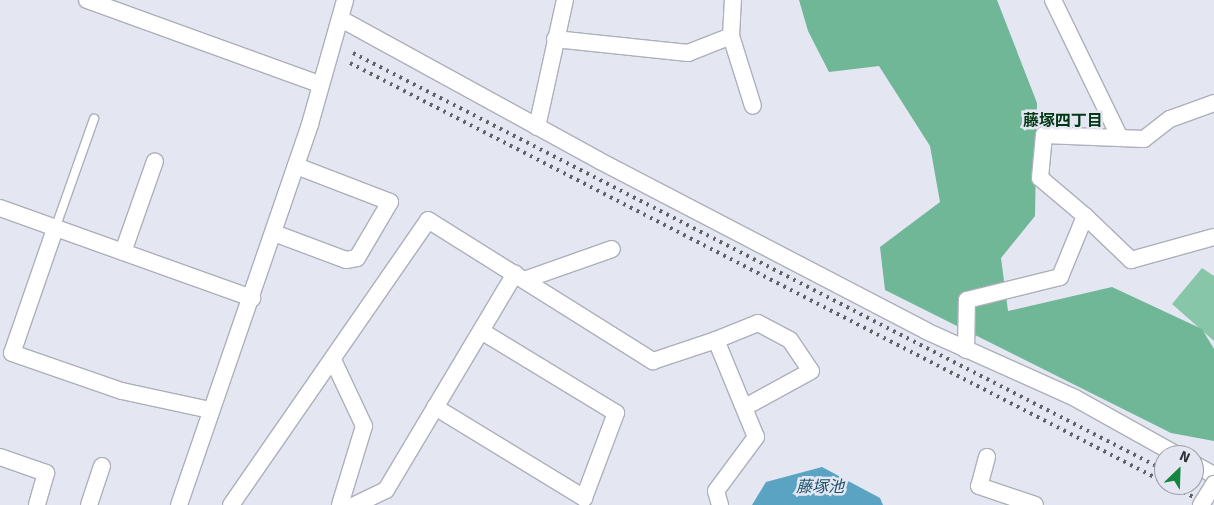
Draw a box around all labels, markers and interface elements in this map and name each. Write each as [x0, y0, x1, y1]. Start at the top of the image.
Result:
district label: 藤塚四丁目 [1023, 111, 1103, 131]
north arrow [1154, 445, 1204, 495]
text: N [1177, 447, 1193, 467]
water label: 藤塚池 [796, 477, 844, 497]

